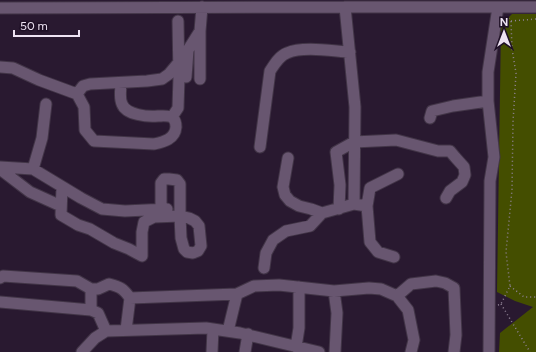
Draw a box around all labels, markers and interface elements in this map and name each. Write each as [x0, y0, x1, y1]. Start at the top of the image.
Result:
scale bar [14, 12, 79, 38]
north arrow [484, 12, 524, 52]
text: N [500, 16, 508, 29]
text: 50 m [20, 19, 48, 33]

